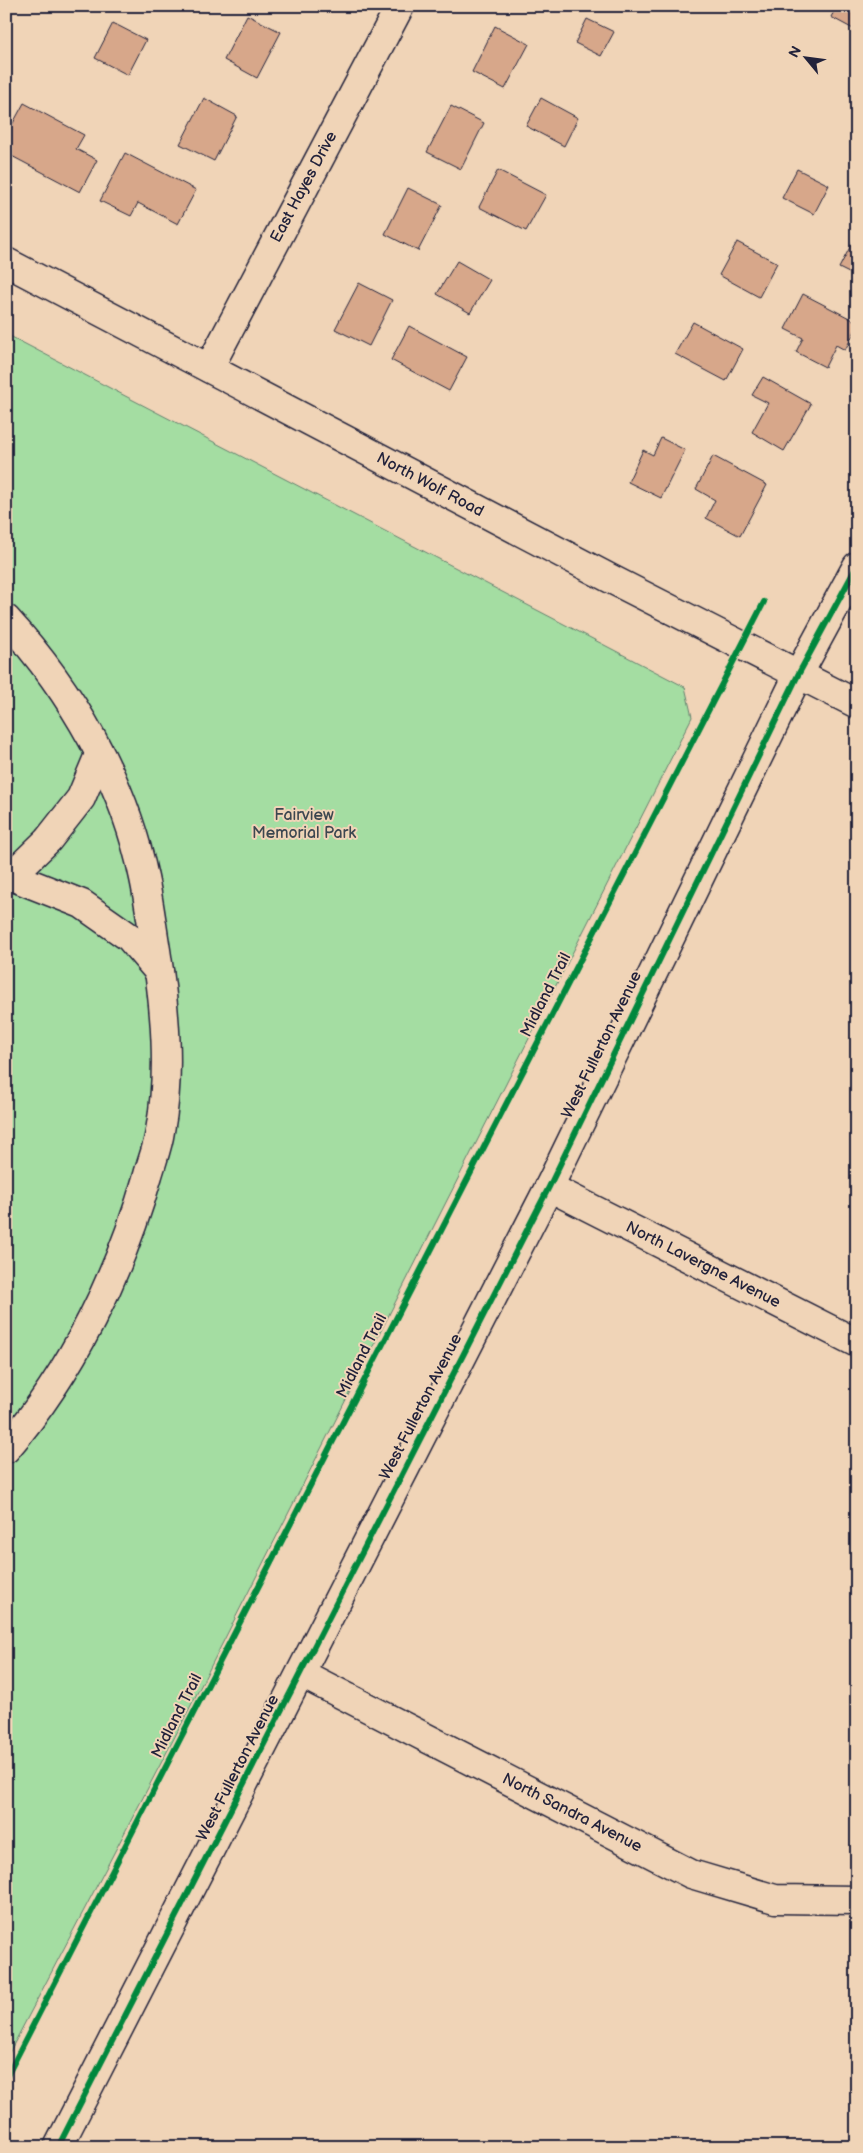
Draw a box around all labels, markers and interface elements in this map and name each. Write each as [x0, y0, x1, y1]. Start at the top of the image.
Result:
north arrow [780, 32, 830, 82]
text: N [785, 43, 805, 61]
street label: East Hayes Drive [267, 128, 342, 246]
street label: North Wolf Road [373, 449, 487, 521]
park label: Fairview Memorial Park [252, 806, 356, 843]
street label: Midland Trail [517, 950, 575, 1040]
street label: West Fullerton Avenue [558, 968, 646, 1122]
street label: North Lavergne Avenue [622, 1218, 784, 1313]
street label: Midland Trail [333, 1311, 391, 1401]
street label: West Fullerton Avenue [376, 1330, 466, 1483]
street label: Midland Trail [148, 1671, 206, 1761]
street label: West Fullerton Avenue [193, 1691, 283, 1844]
street label: North Sandra Avenue [499, 1770, 646, 1857]

